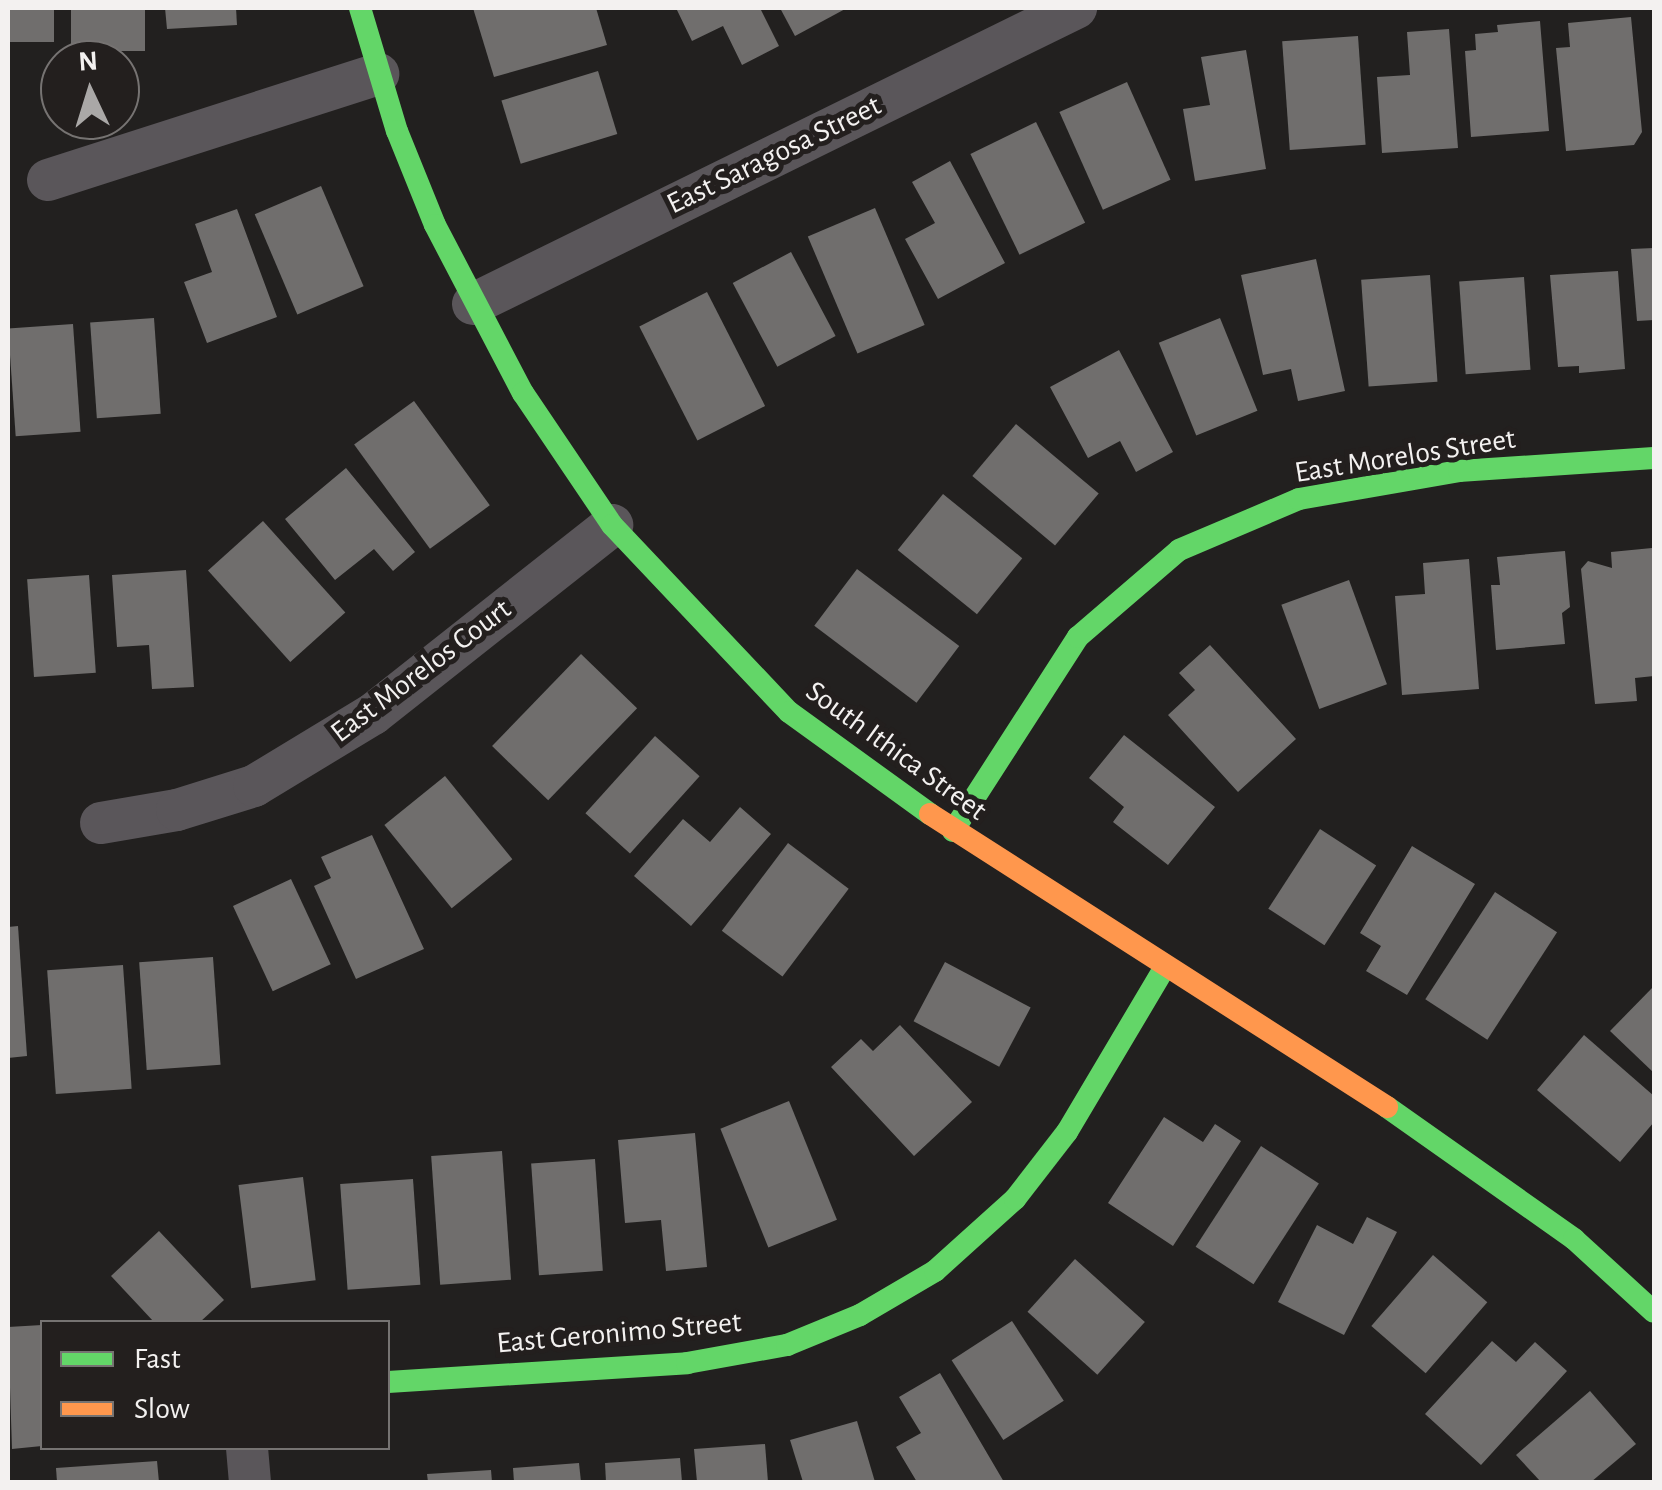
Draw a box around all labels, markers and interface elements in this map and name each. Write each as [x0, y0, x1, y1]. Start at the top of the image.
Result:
north arrow [40, 40, 140, 140]
text: N [77, 47, 99, 77]
street label: East Saragosa Street [661, 88, 887, 222]
street label: East Morelos Street [1292, 421, 1518, 491]
street label: East Morelos Court [324, 591, 518, 751]
street label: South Ithica Street [799, 673, 993, 829]
street label: East Geronimo Street [495, 1304, 743, 1362]
legend [40, 1320, 390, 1450]
text: Fast [134, 1344, 181, 1374]
text: Slow [134, 1394, 190, 1424]

